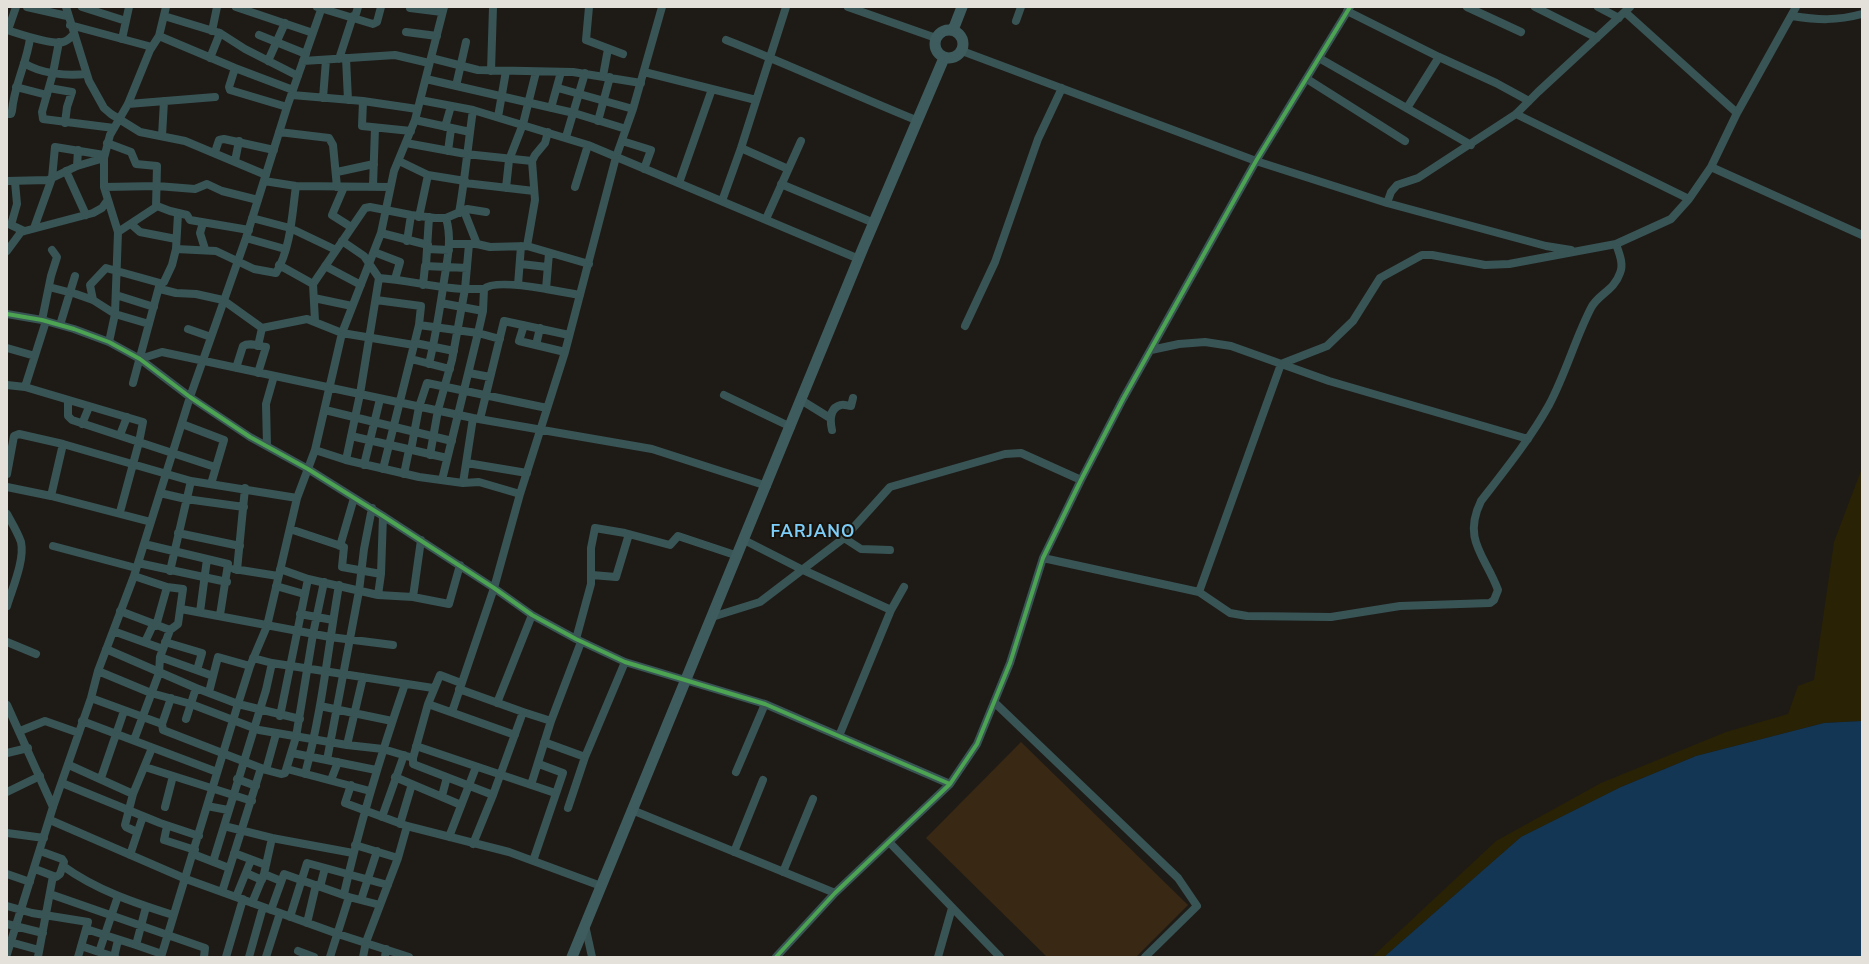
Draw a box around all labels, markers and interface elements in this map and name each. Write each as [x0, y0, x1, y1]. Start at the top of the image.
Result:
district label: FARJANO [771, 523, 855, 543]

